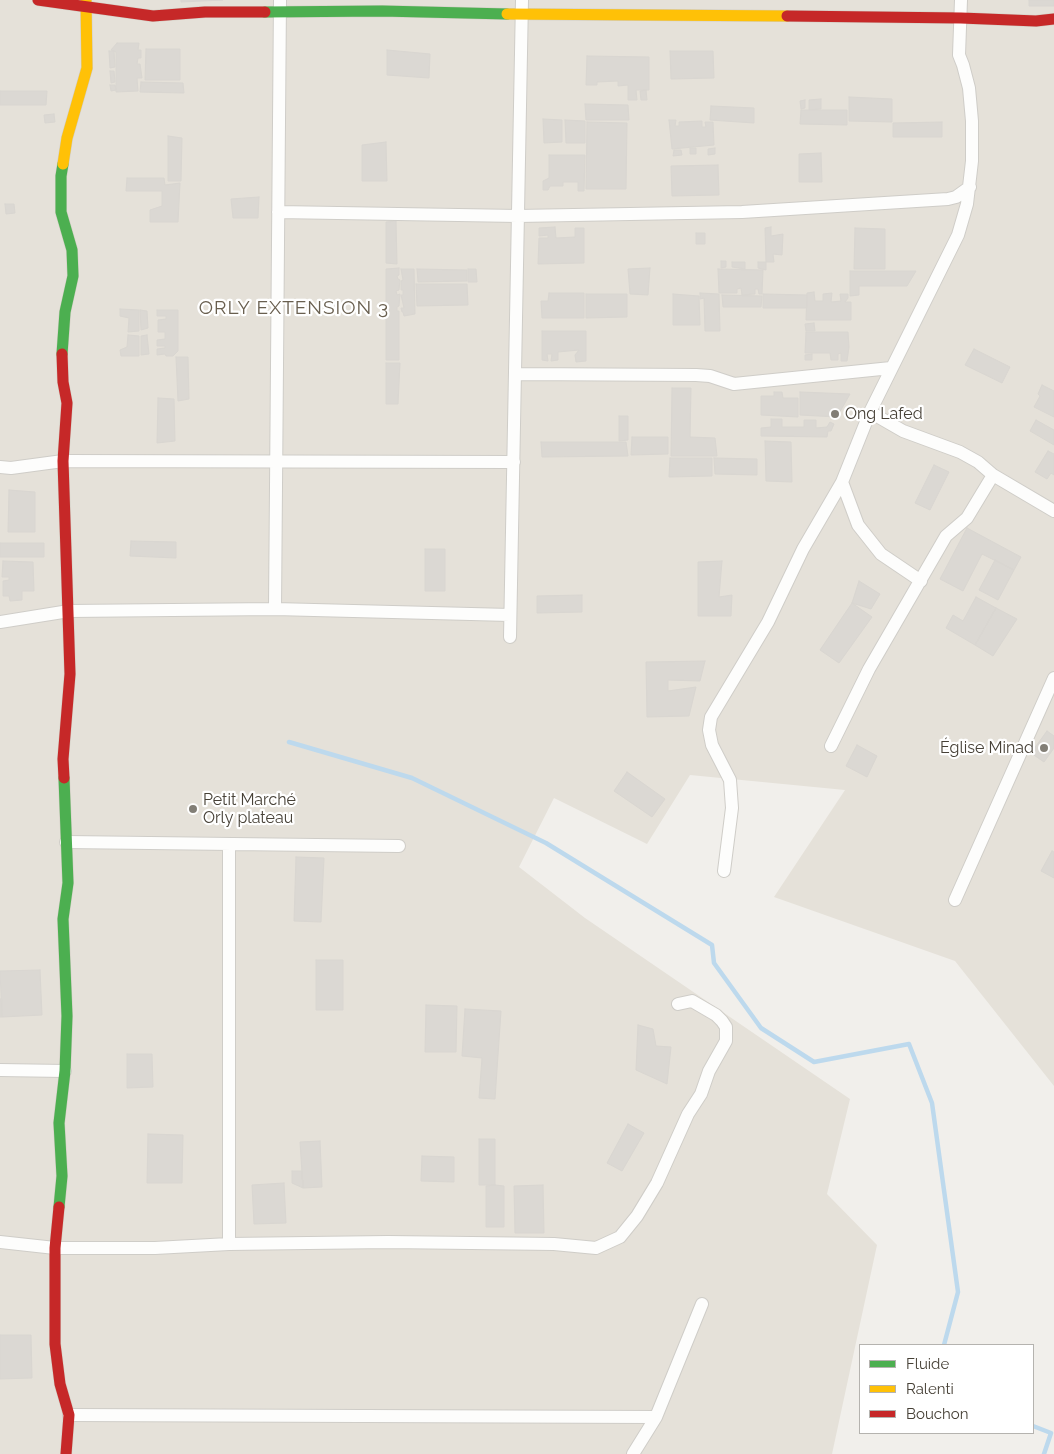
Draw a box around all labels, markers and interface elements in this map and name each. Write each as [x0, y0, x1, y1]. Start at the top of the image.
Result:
district label: ORLY EXTENSION 3 [197, 297, 391, 319]
place label: Ong Lafed [845, 404, 923, 424]
marker: Ong Lafed [829, 408, 841, 420]
place label: Église Minad [940, 738, 1034, 758]
marker: Église Minad [1038, 742, 1050, 754]
place label: Petit Marché Orly plateau [203, 790, 296, 828]
marker: Petit Marché Orly plateau [187, 803, 199, 815]
legend [859, 1344, 1034, 1434]
text: Fluide [906, 1355, 949, 1373]
text: Ralenti [906, 1380, 954, 1398]
text: Bouchon [906, 1405, 968, 1423]

